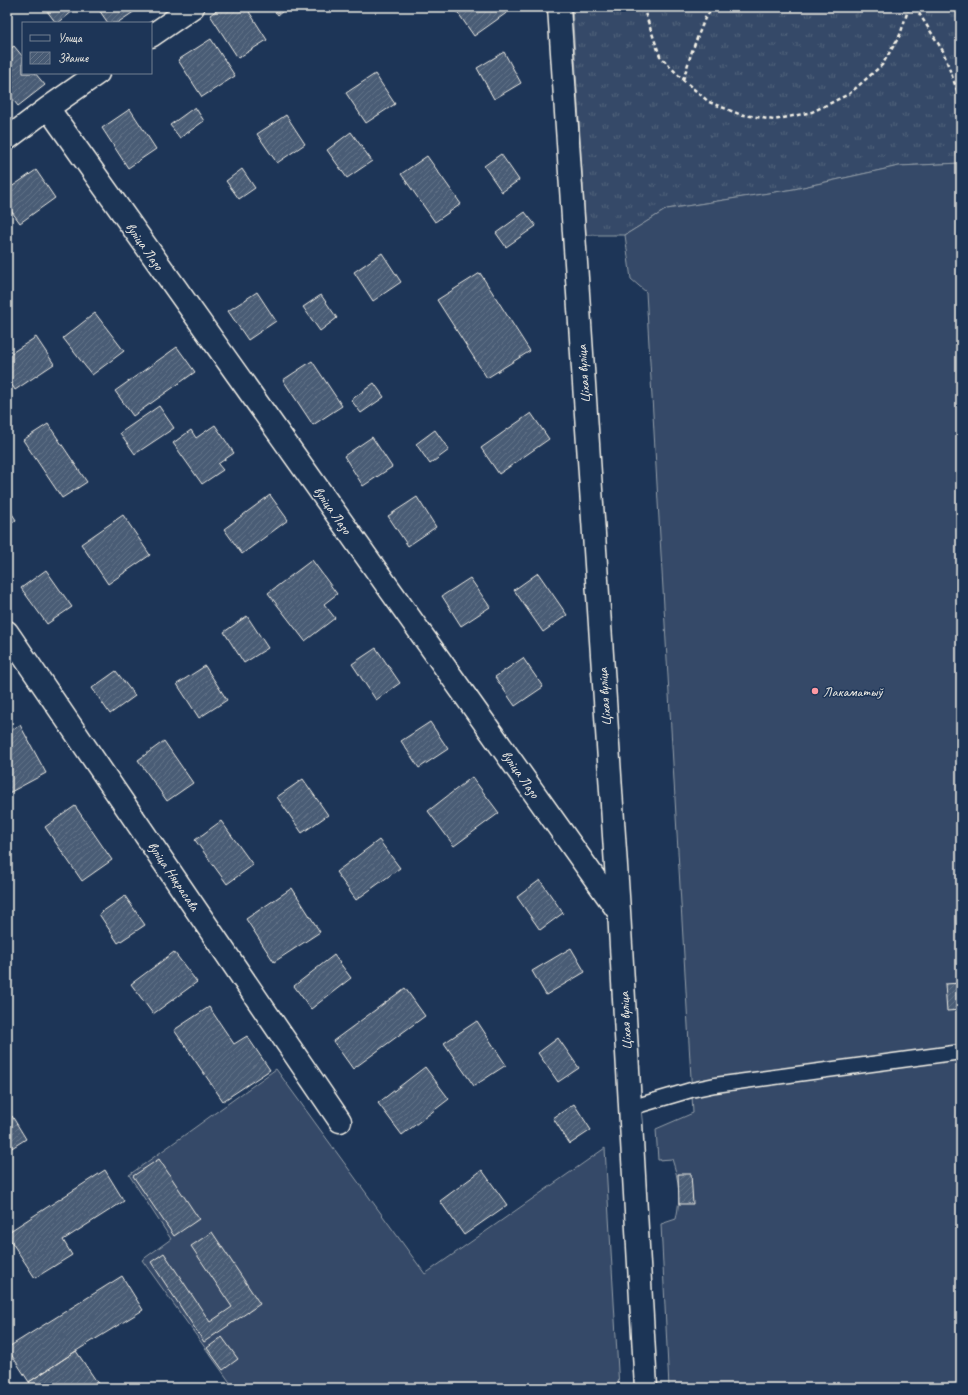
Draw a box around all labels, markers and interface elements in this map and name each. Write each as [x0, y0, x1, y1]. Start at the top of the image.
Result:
legend [22, 22, 152, 74]
text: Улица [58, 30, 83, 46]
text: Здание [58, 50, 89, 66]
street label: вуліца Лазо [122, 219, 168, 274]
street label: Ціхая вуліца [573, 343, 594, 404]
street label: вуліца Лазо [310, 483, 356, 538]
street label: Ціхая вуліца [594, 666, 615, 727]
place label: Лакаматыў [823, 683, 883, 700]
marker: Лакаматыў [810, 686, 820, 696]
street label: вуліца Лазо [498, 747, 544, 802]
street label: вуліца Някрасава [144, 838, 204, 915]
street label: Ціхая вуліца [615, 991, 636, 1051]

